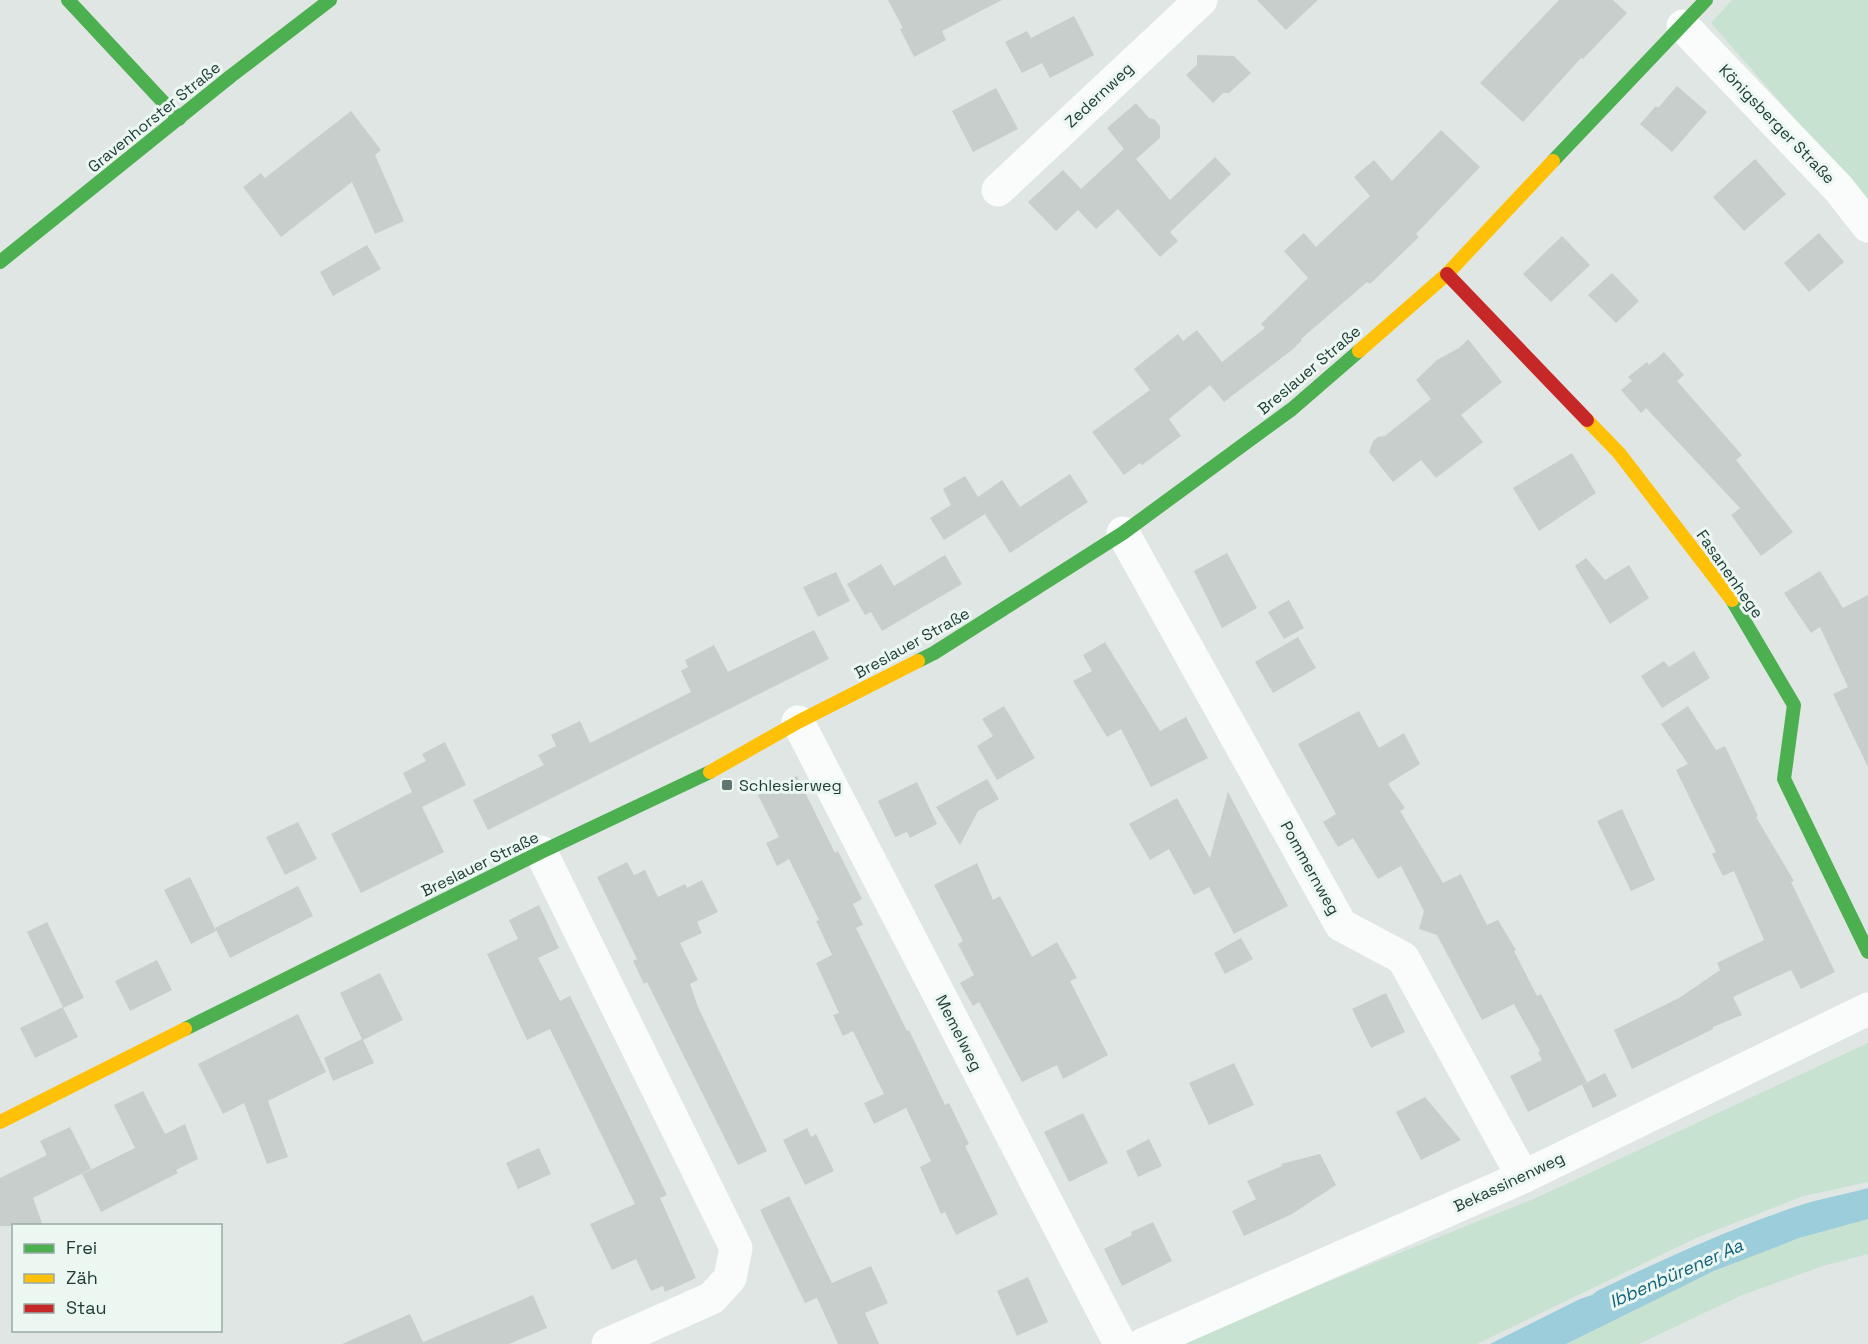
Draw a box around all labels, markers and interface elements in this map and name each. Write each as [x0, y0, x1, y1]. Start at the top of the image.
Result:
street label: Gravenhorster Straße [83, 57, 225, 177]
street label: Zedernweg [1060, 58, 1138, 132]
street label: Königsberger Straße [1714, 60, 1840, 188]
street label: Breslauer Straße [1253, 321, 1365, 419]
street label: Fasanenhege [1692, 526, 1768, 622]
street label: Breslauer Straße [851, 603, 973, 683]
place label: Schlesierweg [739, 775, 842, 796]
marker: Schlesierweg [720, 778, 734, 792]
street label: Pommernweg [1276, 817, 1344, 919]
street label: Breslauer Straße [418, 826, 542, 902]
street label: Memelweg [931, 991, 987, 1075]
street label: Bekassinenweg [1450, 1147, 1568, 1217]
legend [12, 1224, 222, 1332]
water label: Ibbenbürener Aa [1606, 1233, 1747, 1313]
text: Frei [66, 1236, 97, 1259]
text: Zäh [66, 1266, 98, 1289]
text: Stau [66, 1296, 106, 1319]

